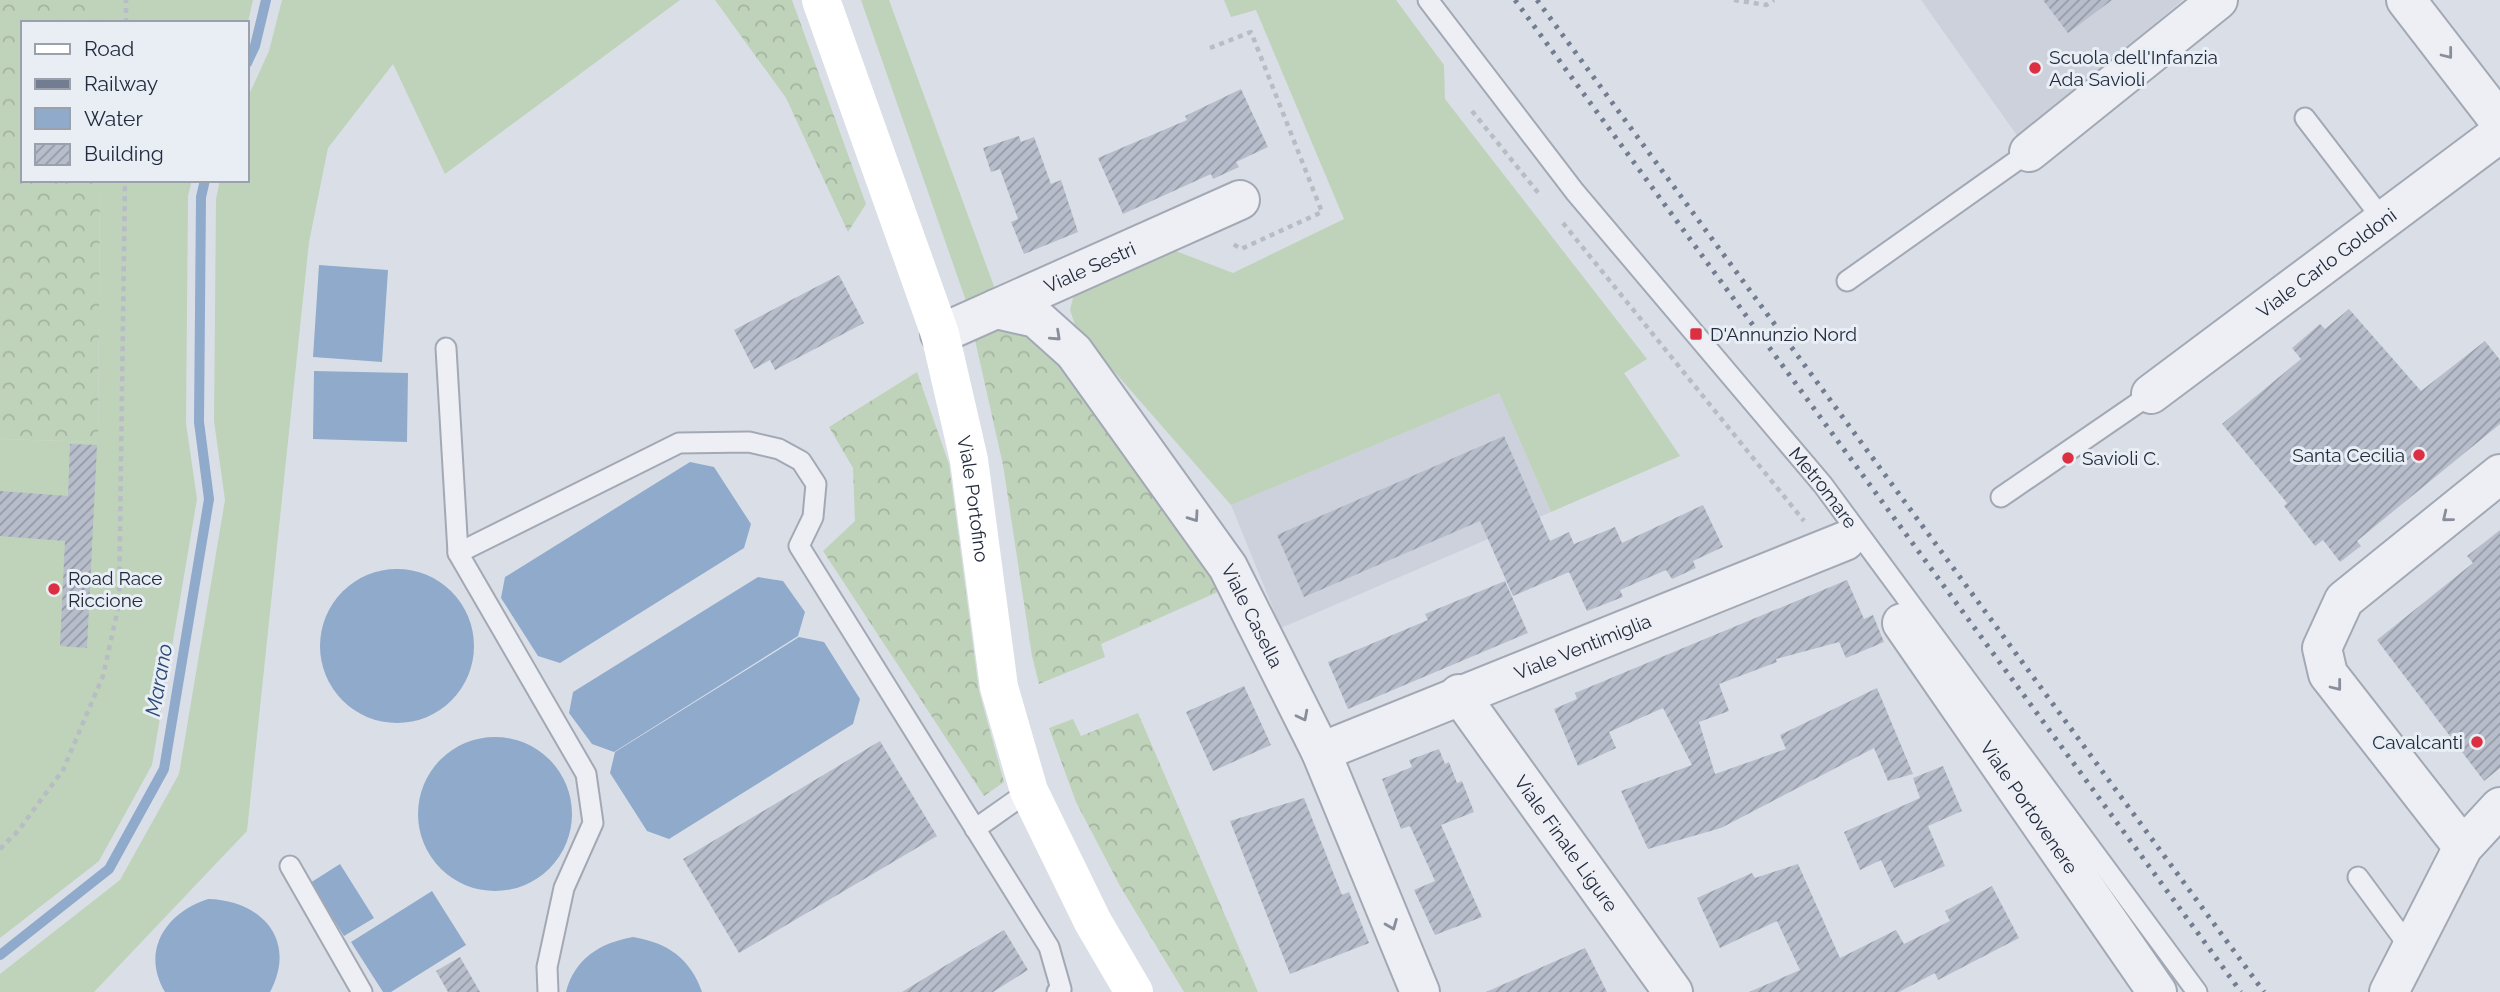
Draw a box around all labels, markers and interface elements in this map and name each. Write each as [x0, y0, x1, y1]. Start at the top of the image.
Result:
legend [21, 21, 248, 182]
text: Road [84, 36, 134, 61]
place label: Scuola dell'Infanzia Ada Savioli [2049, 46, 2218, 90]
one-way arrow [2439, 46, 2452, 59]
marker: Scuola dell'Infanzia Ada Savioli [2027, 60, 2043, 76]
text: Railway [84, 71, 158, 96]
text: Water [84, 106, 143, 131]
text: Building [84, 141, 164, 166]
street label: Viale Carlo Goldoni [2252, 204, 2400, 322]
street label: Viale Sestri [1041, 237, 1139, 297]
place label: D'Annunzio Nord [1710, 323, 1857, 345]
marker: D'Annunzio Nord [1688, 326, 1704, 342]
one-way arrow [1048, 328, 1061, 340]
street label: Viale Portofino [953, 434, 993, 563]
street label: Metromare [1785, 443, 1862, 532]
place label: Santa Cecilia [2292, 444, 2405, 466]
place label: Savioli C. [2082, 447, 2160, 469]
marker: Santa Cecilia [2411, 447, 2427, 463]
marker: Savioli C. [2060, 450, 2076, 466]
one-way arrow [1186, 509, 1198, 522]
one-way arrow [2442, 509, 2455, 521]
street label: Viale Casella [1217, 560, 1288, 671]
place label: Road Race Riccione [68, 567, 163, 611]
marker: Road Race Riccione [46, 581, 62, 597]
street label: Viale Ventimiglia [1511, 609, 1654, 684]
water label: Marano [140, 642, 177, 718]
one-way arrow [2329, 679, 2342, 691]
one-way arrow [1294, 709, 1308, 721]
place label: Cavalcanti [2372, 731, 2463, 753]
marker: Cavalcanti [2469, 734, 2485, 750]
street label: Viale Portovenere [1976, 737, 2083, 878]
street label: Viale Finale Ligure [1510, 771, 1623, 916]
one-way arrow [1384, 918, 1398, 931]

